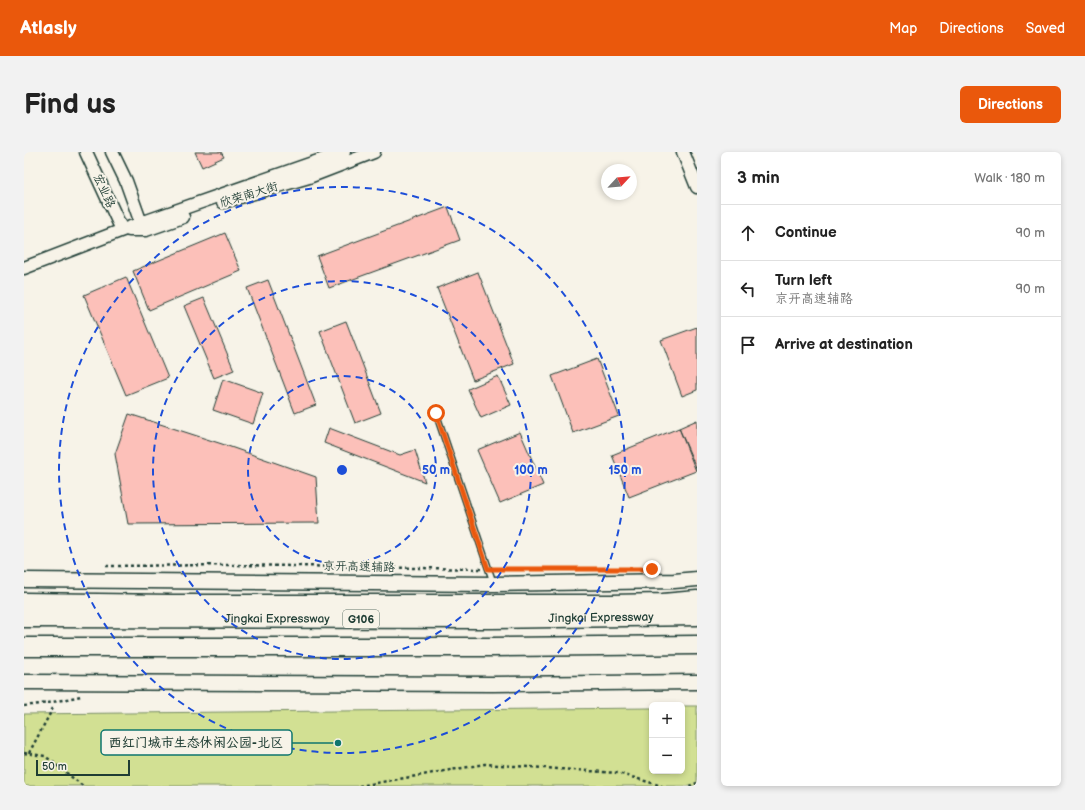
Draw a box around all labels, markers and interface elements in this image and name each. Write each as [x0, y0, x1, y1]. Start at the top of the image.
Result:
text: Atlasly [20, 17, 77, 40]
text: Map [889, 20, 917, 37]
text: Directions [939, 20, 1004, 37]
text: Saved [1026, 20, 1065, 37]
button: Directions [960, 86, 1061, 123]
text: Find us [24, 88, 116, 121]
north arrow [601, 164, 637, 200]
text: 3 min [737, 168, 780, 188]
text: Walk · 180 m [974, 170, 1045, 186]
street label: 宏业路 [90, 172, 118, 210]
street label: 欣荣南大街 [218, 179, 280, 211]
icon: ahead [737, 222, 759, 244]
text: Continue [775, 223, 837, 242]
text: 90 m [1016, 225, 1045, 241]
text: Turn left [775, 271, 832, 290]
icon: left [737, 278, 759, 300]
text: 90 m [1016, 281, 1045, 297]
text: 京开高速辅路 [775, 291, 853, 307]
icon: arrive [737, 334, 759, 356]
text: Arrive at destination [775, 335, 913, 354]
route start [427, 404, 445, 422]
centre of rings [335, 463, 349, 477]
text: 50 m [422, 463, 450, 478]
text: 100 m [514, 463, 548, 478]
text: 150 m [609, 463, 641, 478]
street label: 京开高速辅路 [323, 559, 395, 575]
route end [643, 560, 661, 578]
street label: Jingkai Expressway [548, 609, 654, 626]
road number: G106 [343, 610, 379, 628]
street label: Jingkai Expressway [224, 611, 330, 626]
map controls [649, 702, 685, 774]
button: + [649, 702, 685, 738]
callout: 西红门城市生态休闲公园-北区 [101, 730, 292, 755]
text: 西红门城市生态休闲公园-北区 [109, 735, 283, 751]
button: − [649, 738, 685, 774]
scale bar [36, 758, 130, 777]
text: 50 m [42, 760, 67, 773]

